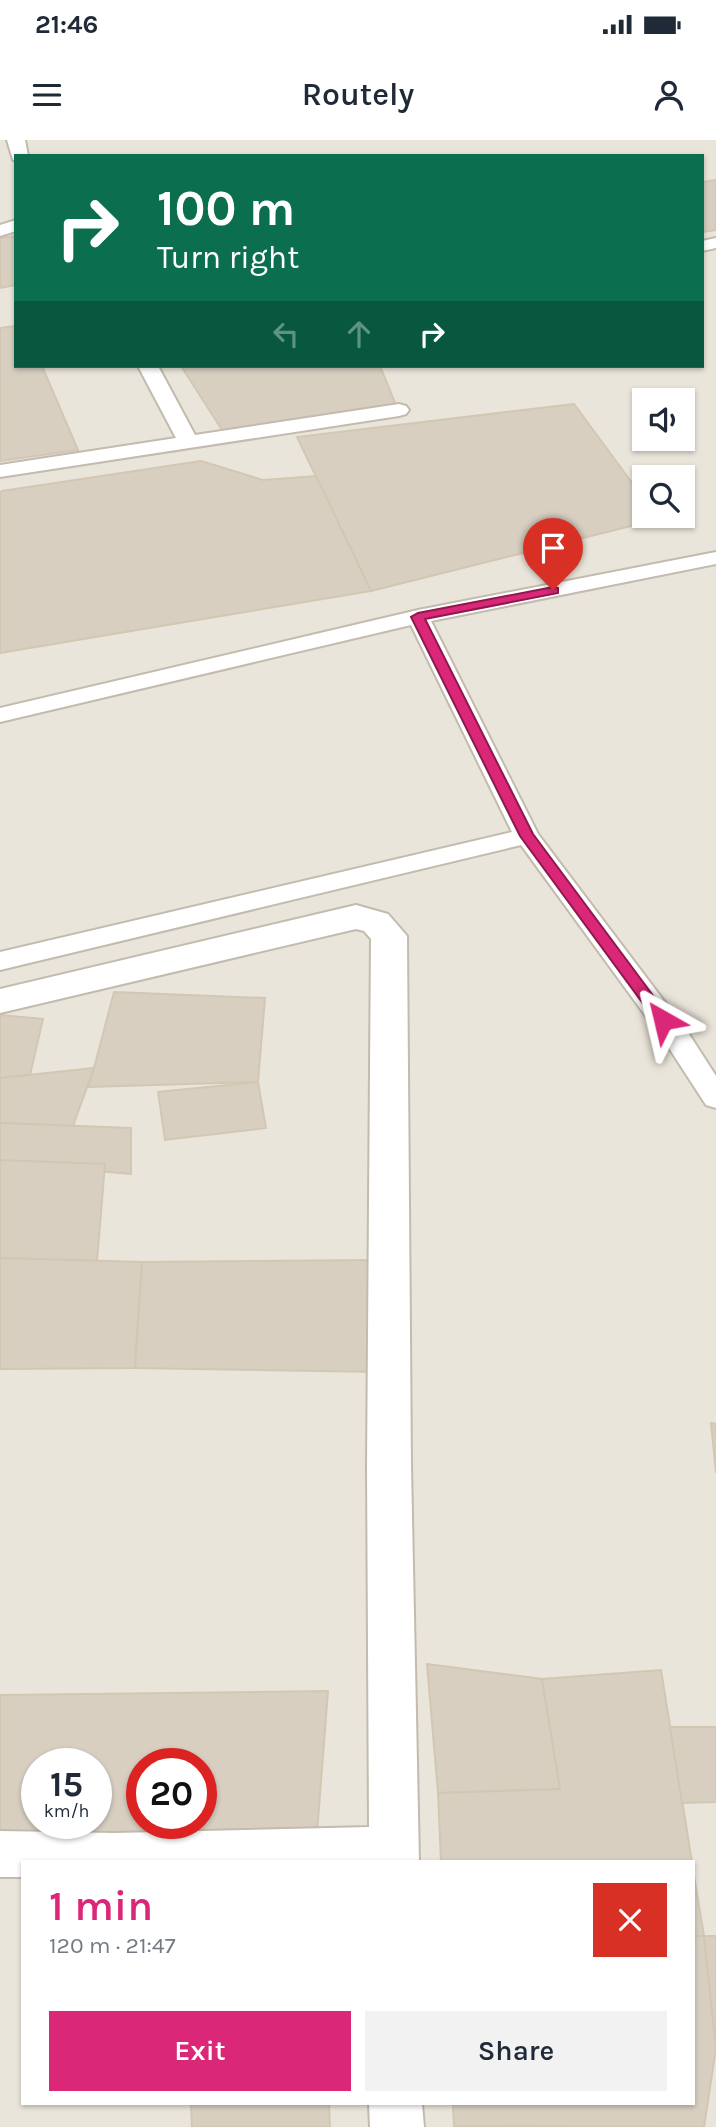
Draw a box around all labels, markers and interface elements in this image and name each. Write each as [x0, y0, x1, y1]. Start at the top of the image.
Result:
text: 21:46 [35, 9, 98, 40]
icon: menu [28, 76, 66, 114]
text: Routely [302, 76, 414, 113]
icon: person [650, 76, 688, 114]
text: 100 m [157, 180, 295, 237]
icon: right [42, 182, 133, 273]
text: Turn right [157, 239, 299, 276]
icon: left [267, 315, 305, 353]
icon: ahead [340, 315, 378, 353]
icon: right [413, 315, 451, 353]
map controls [632, 388, 695, 528]
button: sound [632, 388, 695, 451]
button: search [632, 465, 695, 528]
pin [523, 518, 583, 590]
icon: arrive [534, 529, 572, 567]
position arrow [626, 983, 700, 1057]
speed limit sign: 20 [126, 1748, 217, 1839]
text: 15 [50, 1764, 83, 1805]
text: km/h [44, 1800, 89, 1822]
text: 1 min [49, 1881, 153, 1931]
button: close [593, 1883, 667, 1957]
text: 120 m · 21:47 [49, 1932, 175, 1959]
button: Exit [49, 2011, 351, 2091]
button: Share [365, 2011, 667, 2091]

